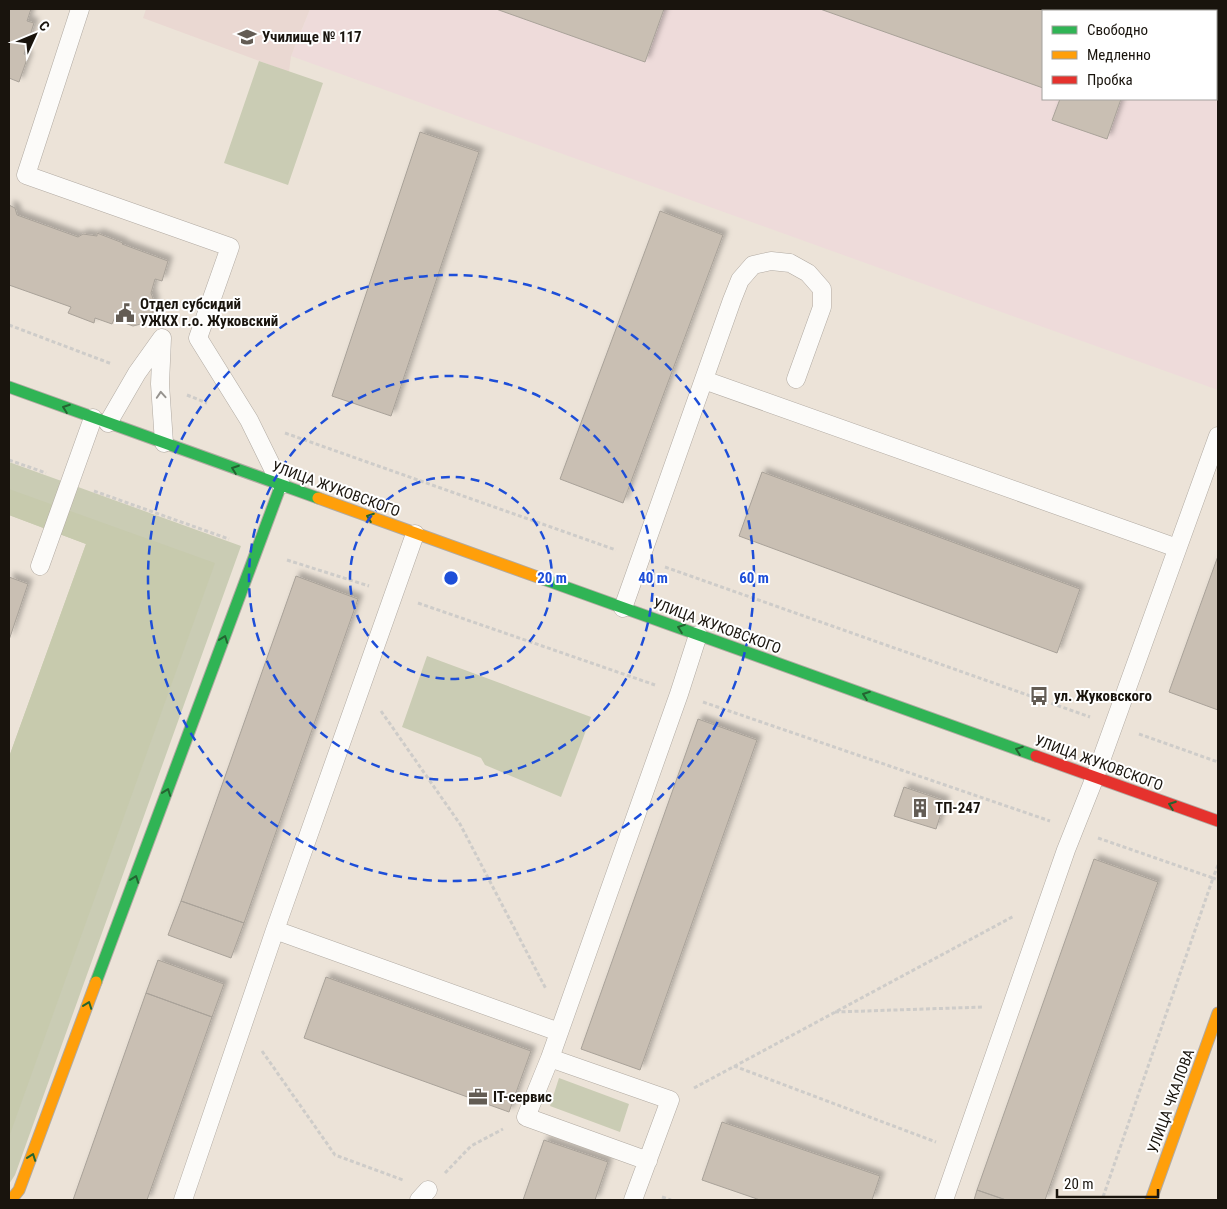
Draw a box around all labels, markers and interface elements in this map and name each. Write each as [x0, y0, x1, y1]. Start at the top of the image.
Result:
north arrow [10, 10, 60, 60]
legend [1042, 10, 1217, 100]
text: С [36, 18, 53, 34]
text: Свободно [1087, 21, 1148, 39]
school or university icon: Училище № 117 [236, 26, 258, 48]
place label: Училище № 117 [262, 28, 362, 46]
text: Медленно [1087, 46, 1151, 64]
text: Пробка [1087, 71, 1133, 89]
place label: Отдел субсидий УЖКХ г.о. Жуковский [140, 295, 278, 330]
public building icon: Отдел субсидий УЖКХ г.о. Жуковский [114, 302, 136, 324]
one-way arrow [155, 390, 166, 398]
one-way arrow [62, 404, 70, 414]
street label: УЛИЦА ЖУКОВСКОГО [269, 457, 403, 521]
one-way arrow [231, 465, 240, 475]
one-way arrow [366, 513, 374, 523]
centre of rings [442, 569, 460, 587]
text: 20 m [537, 569, 567, 587]
text: 40 m [638, 569, 668, 587]
text: 60 m [739, 569, 769, 587]
street label: УЛИЦА ЖУКОВСКОГО [650, 594, 784, 658]
one-way arrow [677, 624, 685, 634]
one-way arrow [218, 636, 228, 644]
bus stop icon: ул. Жуковского [1028, 685, 1050, 707]
place label: ул. Жуковского [1054, 687, 1152, 705]
one-way arrow [863, 691, 871, 701]
street label: УЛИЦА ЖУКОВСКОГО [1032, 731, 1166, 795]
one-way arrow [1016, 746, 1024, 756]
one-way arrow [161, 788, 171, 797]
building icon: ТП-247 [909, 797, 931, 819]
place label: ТП-247 [935, 799, 981, 817]
one-way arrow [1169, 801, 1177, 811]
one-way arrow [129, 875, 139, 884]
one-way arrow [82, 1001, 92, 1009]
street label: УЛИЦА ЧКАЛОВА [1144, 1046, 1198, 1156]
office icon: IT-сервис [467, 1086, 489, 1108]
place label: IT-сервис [493, 1088, 552, 1106]
one-way arrow [25, 1153, 36, 1162]
scale bar [1057, 1166, 1158, 1198]
text: 20 m [1064, 1175, 1094, 1193]

